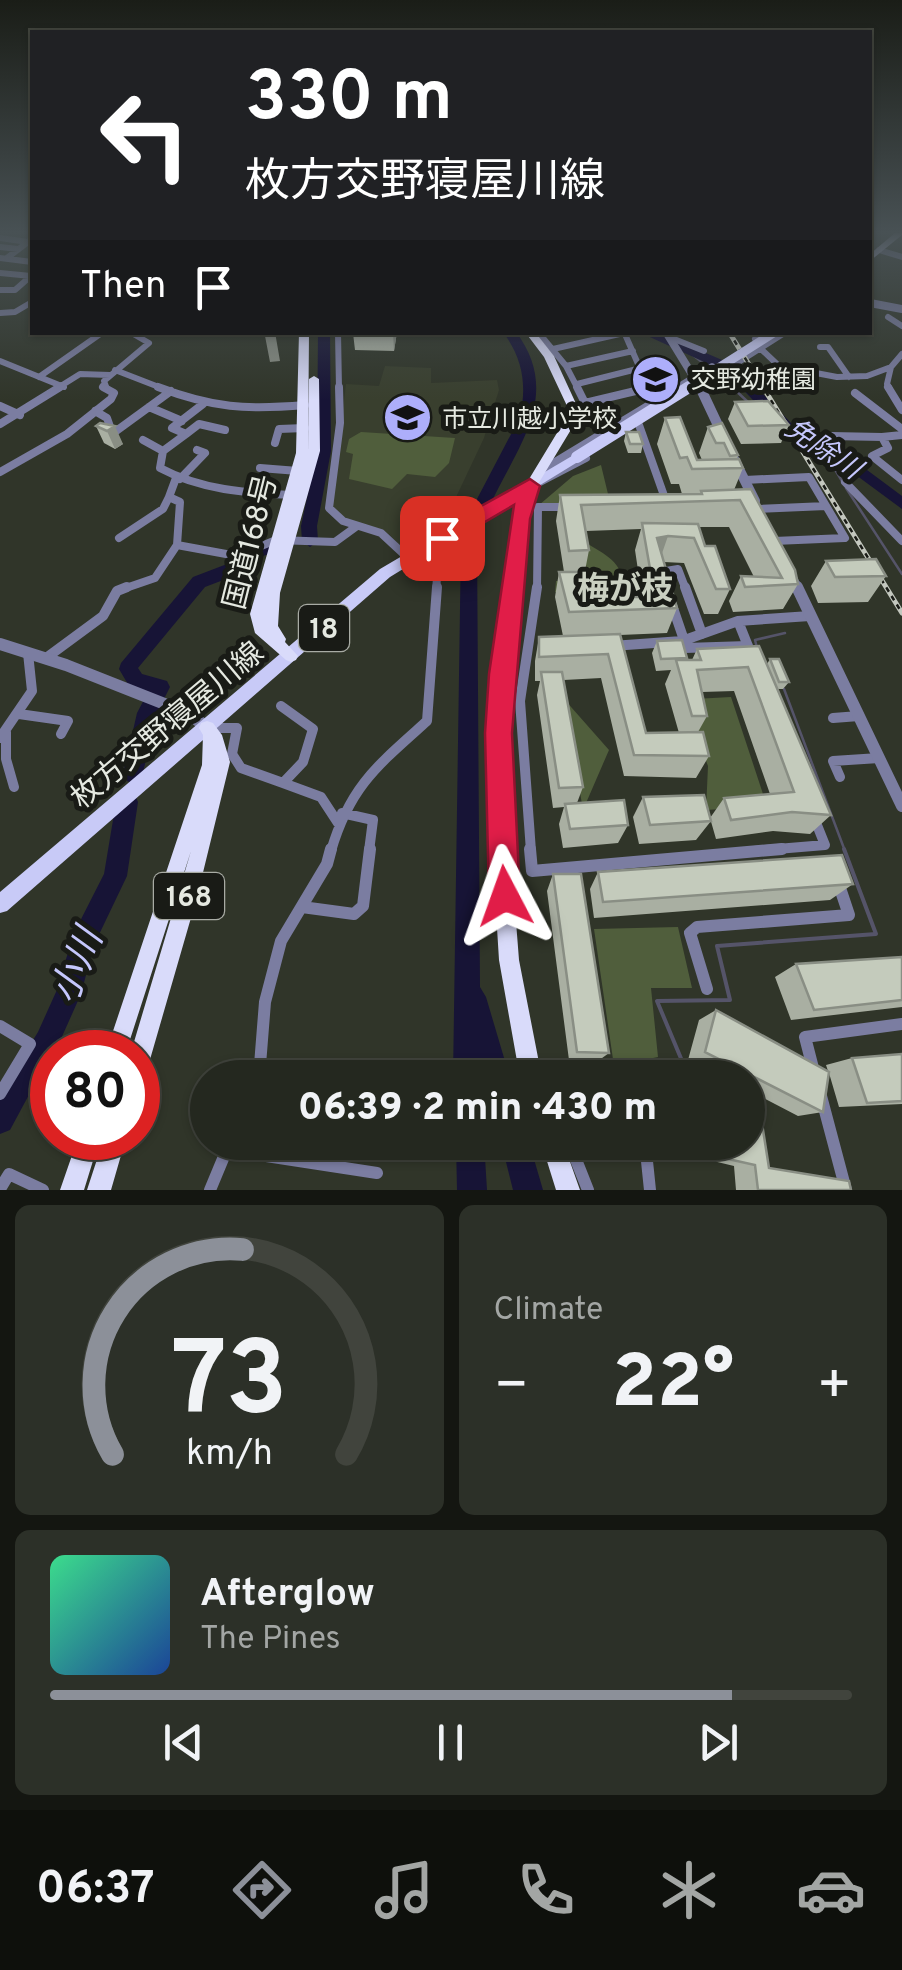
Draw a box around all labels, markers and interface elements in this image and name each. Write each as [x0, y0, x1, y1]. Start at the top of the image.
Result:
text: 330 m [245, 56, 453, 145]
icon: left [80, 70, 210, 200]
text: 枚方交野寝屋川線 [245, 155, 605, 212]
icon: arrive [186, 260, 241, 315]
text: Then [80, 263, 166, 312]
school or university icon: 交野幼稚園 [630, 353, 682, 405]
place label: 交野幼稚園 [691, 366, 816, 398]
school or university icon: 市立川越小学校 [381, 392, 433, 444]
place label: 市立川越小学校 [442, 405, 617, 437]
water label: 免除川 [777, 412, 870, 491]
street label: 国道168号 [218, 471, 287, 614]
pin [400, 496, 485, 581]
icon: arrive [415, 511, 470, 566]
district label: 梅が枝 [577, 571, 673, 611]
road number: 18 [299, 605, 349, 651]
street label: 枚方交野寝屋川線 [65, 636, 272, 818]
position arrow [453, 844, 557, 948]
road number: 168 [154, 873, 224, 919]
water label: 小川 [42, 919, 118, 1012]
speed limit sign: 80 [30, 1030, 160, 1160]
text: 06:39 · 2 min · 430 m [298, 1085, 657, 1134]
text: Climate [494, 1291, 603, 1331]
text: 73 [171, 1320, 288, 1452]
text: 22° [611, 1339, 734, 1434]
text: − [494, 1353, 529, 1423]
text: + [817, 1353, 852, 1423]
text: km/h [186, 1432, 273, 1478]
text: Afterglow [200, 1571, 375, 1620]
text: The Pines [200, 1620, 341, 1660]
icon: previous [156, 1715, 211, 1770]
icon: pause [423, 1715, 478, 1770]
icon: next [691, 1715, 746, 1770]
icon: directions [227, 1855, 297, 1925]
icon: music [369, 1855, 439, 1925]
icon: phone [511, 1855, 581, 1925]
icon: climate [654, 1855, 724, 1925]
icon: car [796, 1855, 866, 1925]
text: 06:37 [36, 1862, 155, 1919]

